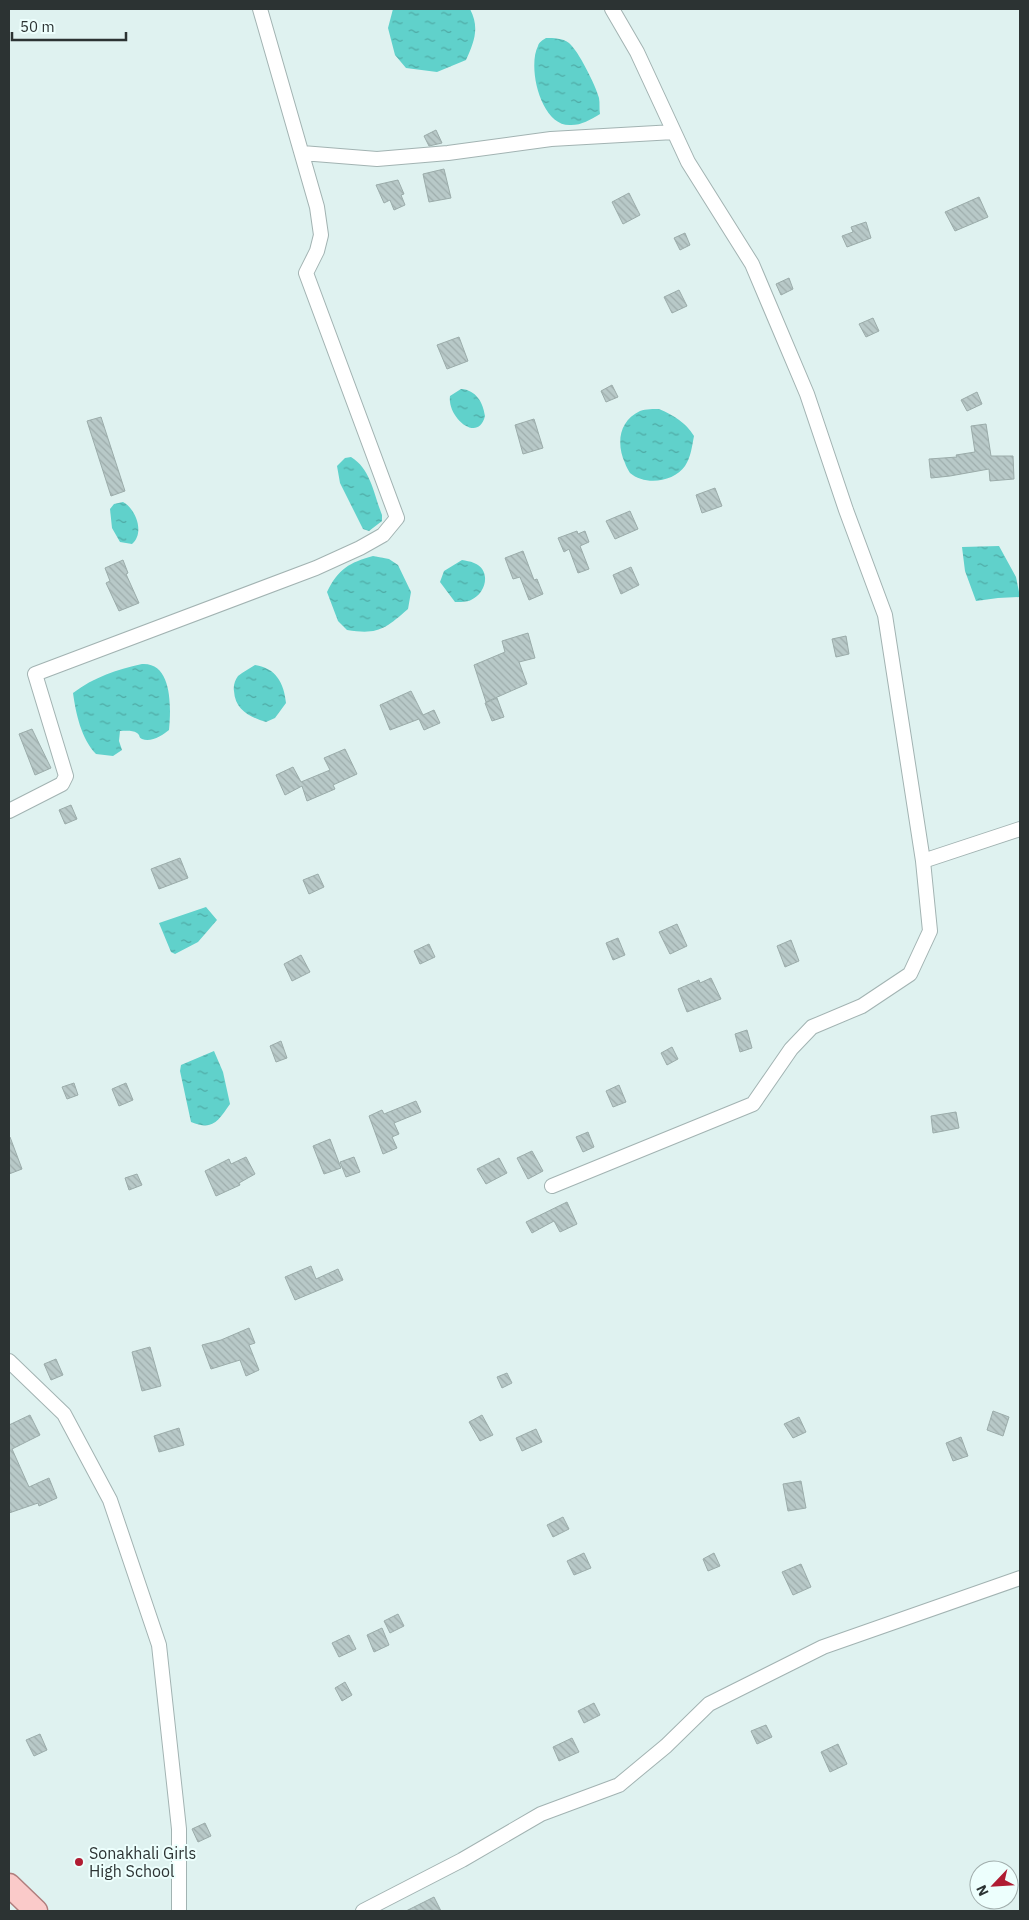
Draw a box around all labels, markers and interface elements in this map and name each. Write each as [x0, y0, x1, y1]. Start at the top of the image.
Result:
scale bar [12, 10, 126, 42]
text: 50 m [20, 17, 55, 36]
place label: Sonakhali Girls High School [89, 1843, 196, 1881]
marker: Sonakhali Girls High School [73, 1856, 85, 1868]
north arrow [969, 1860, 1019, 1910]
text: N [972, 1882, 993, 1899]

